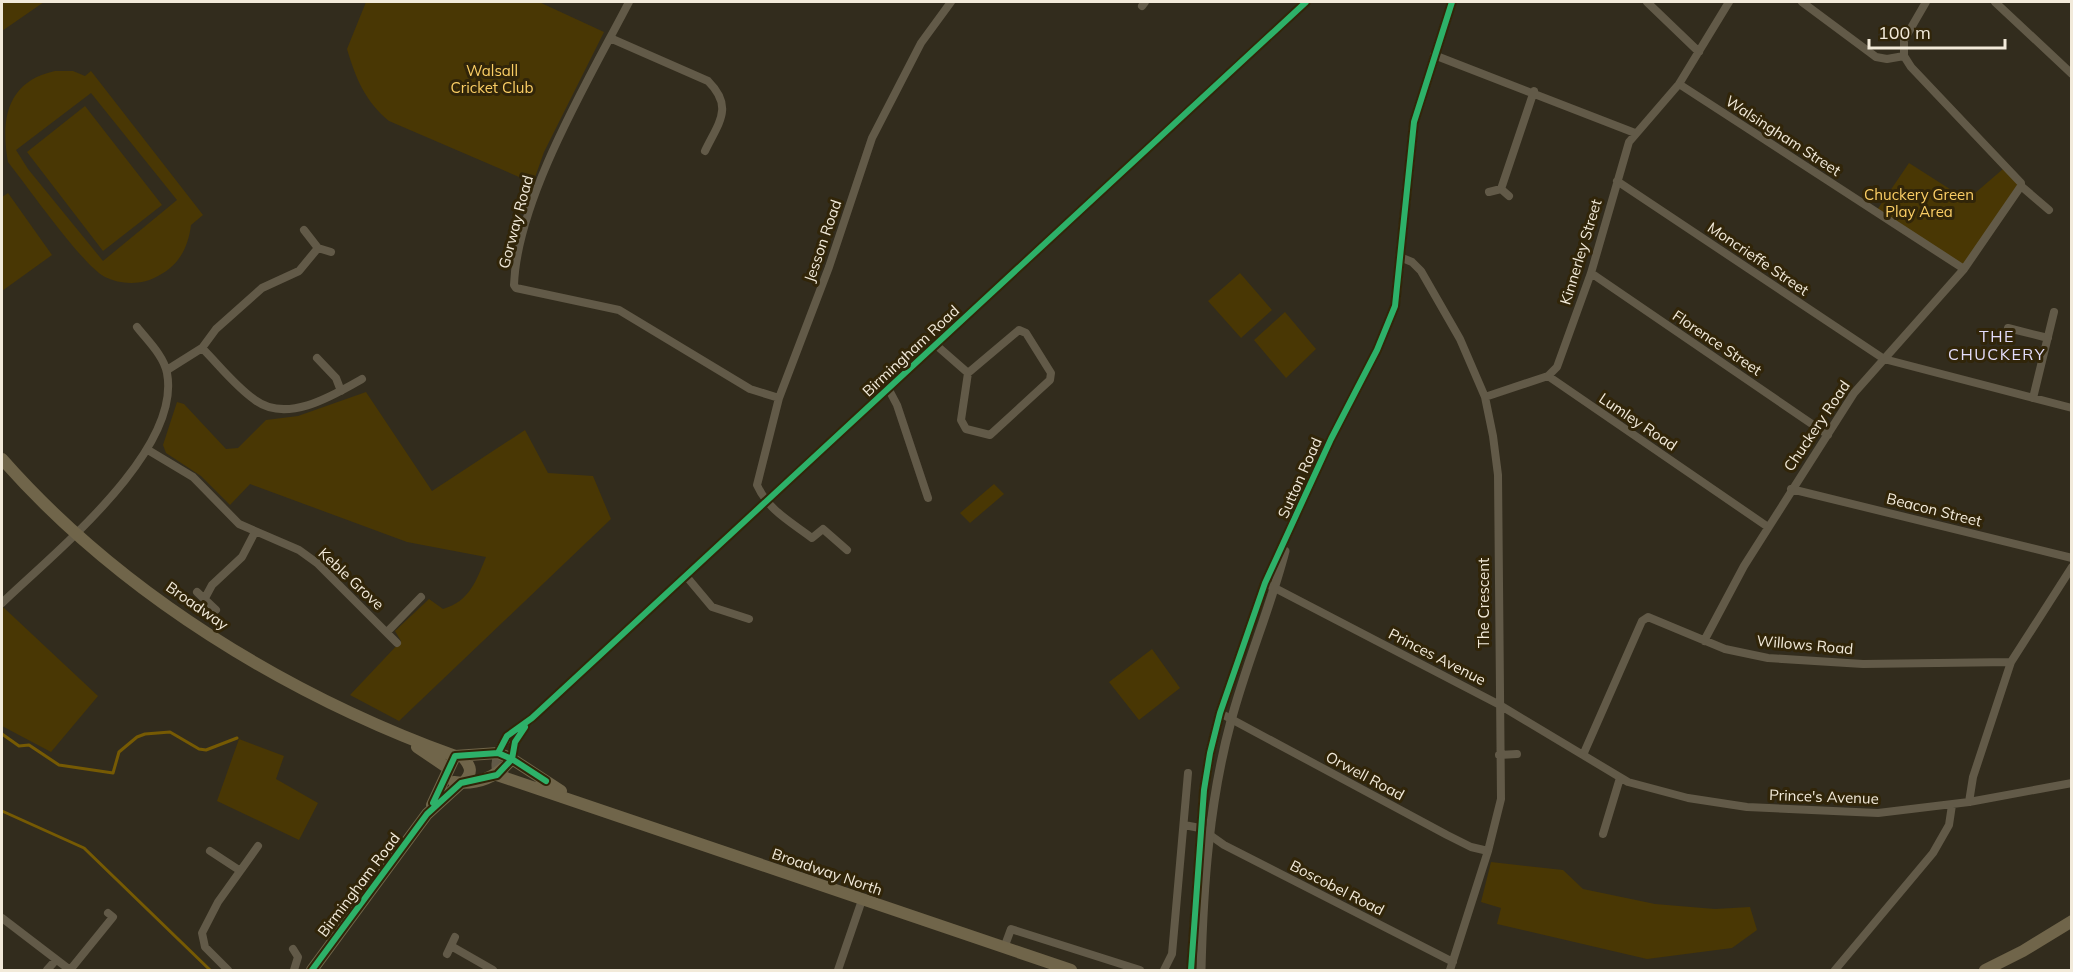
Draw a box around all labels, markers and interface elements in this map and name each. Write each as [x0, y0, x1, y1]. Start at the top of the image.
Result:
scale bar [1869, 12, 2006, 50]
text: 100 m [1878, 21, 1931, 44]
park label: Walsall Cricket Club [450, 61, 534, 97]
street label: Walsingham Street [1722, 91, 1844, 180]
street label: Gorway Road [494, 173, 537, 271]
park label: Chuckery Green Play Area [1864, 185, 1974, 221]
street label: Jesson Road [800, 197, 846, 285]
street label: Kinnerley Street [1555, 197, 1606, 307]
street label: Moncrieffe Street [1704, 218, 1813, 299]
street label: Birmingham Road [858, 301, 963, 400]
street label: Florence Street [1669, 306, 1766, 379]
district label: THE CHUCKERY [1948, 326, 2046, 364]
street label: Chuckery Road [1779, 377, 1854, 475]
street label: Lumley Road [1596, 389, 1681, 455]
street label: Sutton Road [1273, 435, 1326, 521]
street label: Beacon Street [1885, 489, 1984, 531]
street label: Keble Grove [315, 543, 388, 614]
street label: The Crescent [1474, 558, 1493, 648]
street label: Broadway [162, 577, 232, 634]
street label: Princes Avenue [1385, 624, 1489, 689]
street label: Willows Road [1756, 631, 1854, 658]
street label: Orwell Road [1323, 747, 1408, 804]
street label: Prince's Avenue [1769, 785, 1879, 808]
street label: Birmingham Road [313, 829, 404, 941]
street label: Broadway North [769, 844, 885, 899]
street label: Boscobel Road [1287, 856, 1388, 920]

